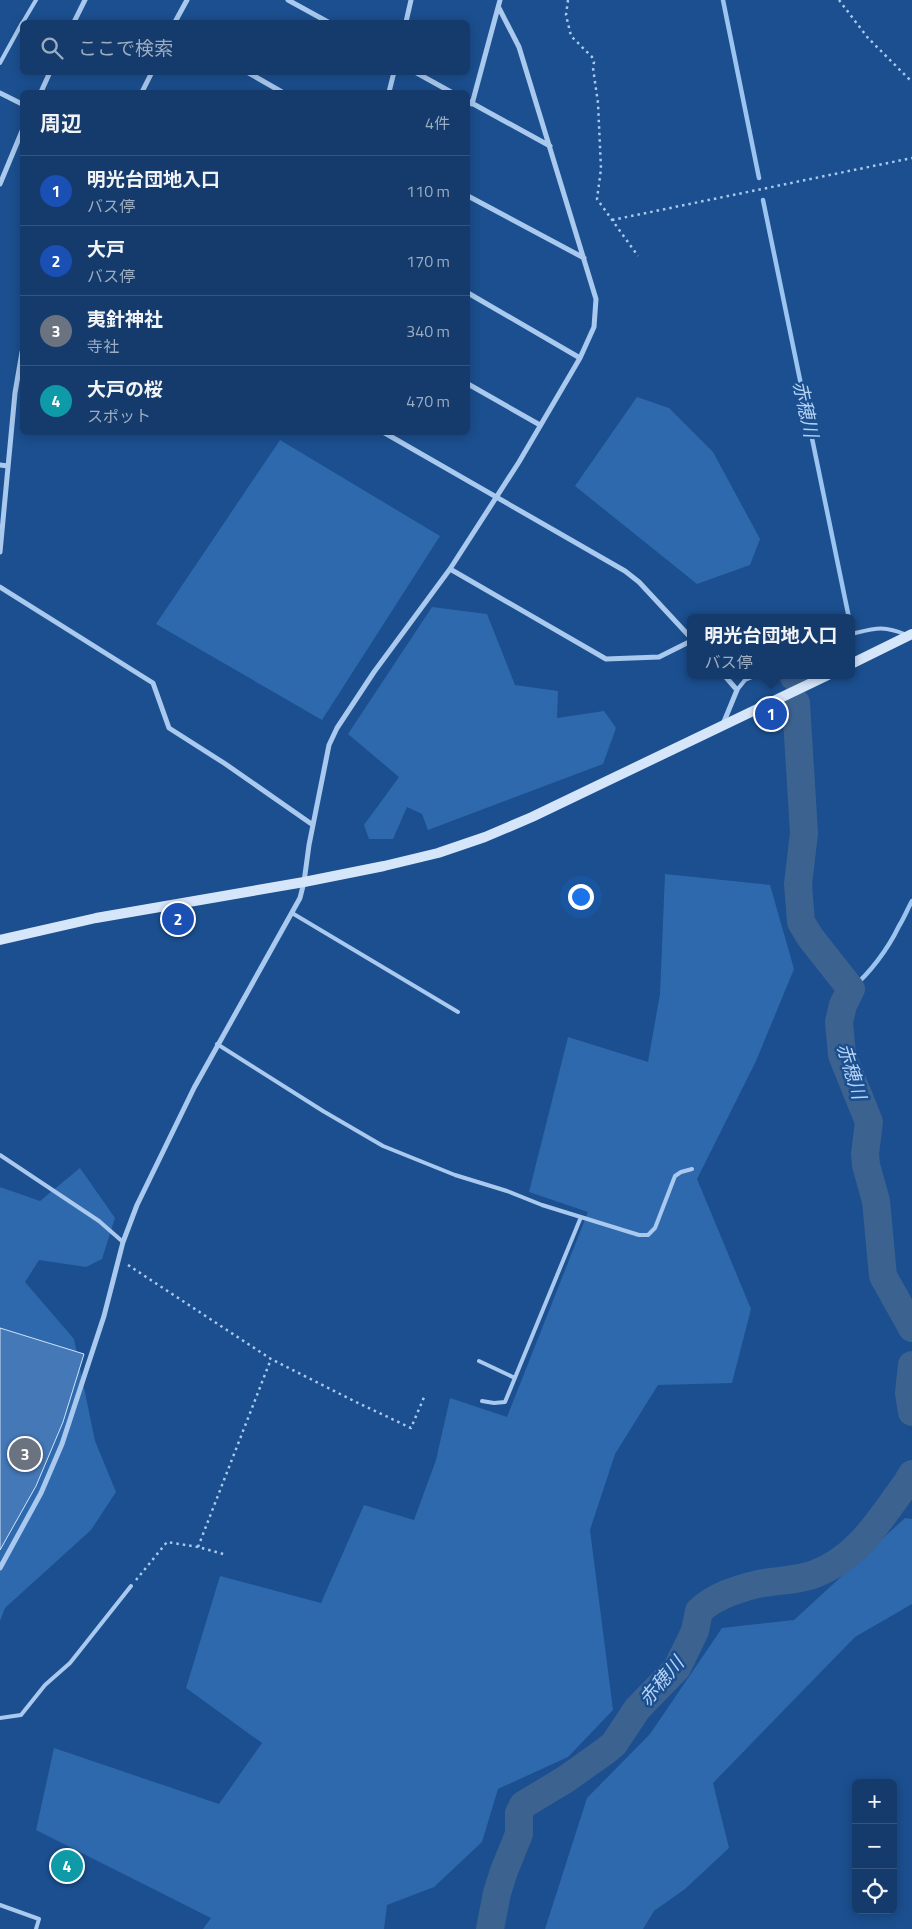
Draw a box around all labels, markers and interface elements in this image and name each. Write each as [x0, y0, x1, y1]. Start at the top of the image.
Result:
search box [20, 20, 470, 75]
text: ここで検索 [78, 33, 173, 62]
icon: search [38, 34, 66, 62]
text: 周辺 [40, 107, 82, 139]
text: 4件 [425, 111, 450, 135]
text: 明光台団地入口 [87, 164, 220, 193]
text: 1 [52, 179, 60, 203]
text: 110 m [406, 179, 450, 203]
text: バス停 [87, 194, 135, 218]
text: 大戸 [87, 234, 125, 263]
text: 2 [52, 249, 60, 273]
text: 170 m [406, 249, 450, 273]
text: バス停 [87, 264, 135, 288]
text: 夷針神社 [87, 304, 163, 333]
text: 3 [52, 319, 60, 343]
text: 340 m [406, 319, 450, 343]
text: 寺社 [87, 334, 119, 358]
text: 大戸の桜 [87, 374, 163, 403]
water label: 赤穂川 [786, 378, 827, 442]
text: 4 [52, 389, 60, 413]
text: 470 m [406, 389, 450, 413]
text: スポット [87, 404, 151, 428]
popup [687, 614, 855, 679]
text: 明光台団地入口 [704, 620, 838, 649]
text: バス停 [704, 650, 753, 674]
pin: 1 [755, 695, 787, 733]
your location [568, 884, 594, 910]
pin: 2 [162, 900, 194, 938]
water label: 赤穂川 [830, 1039, 875, 1104]
pin: 3 [9, 1435, 41, 1473]
water label: 赤穂川 [631, 1648, 691, 1712]
map controls [852, 1779, 897, 1914]
button: + [852, 1779, 897, 1824]
button: − [852, 1824, 897, 1869]
pin: 4 [51, 1847, 83, 1885]
button: locate [852, 1869, 897, 1914]

